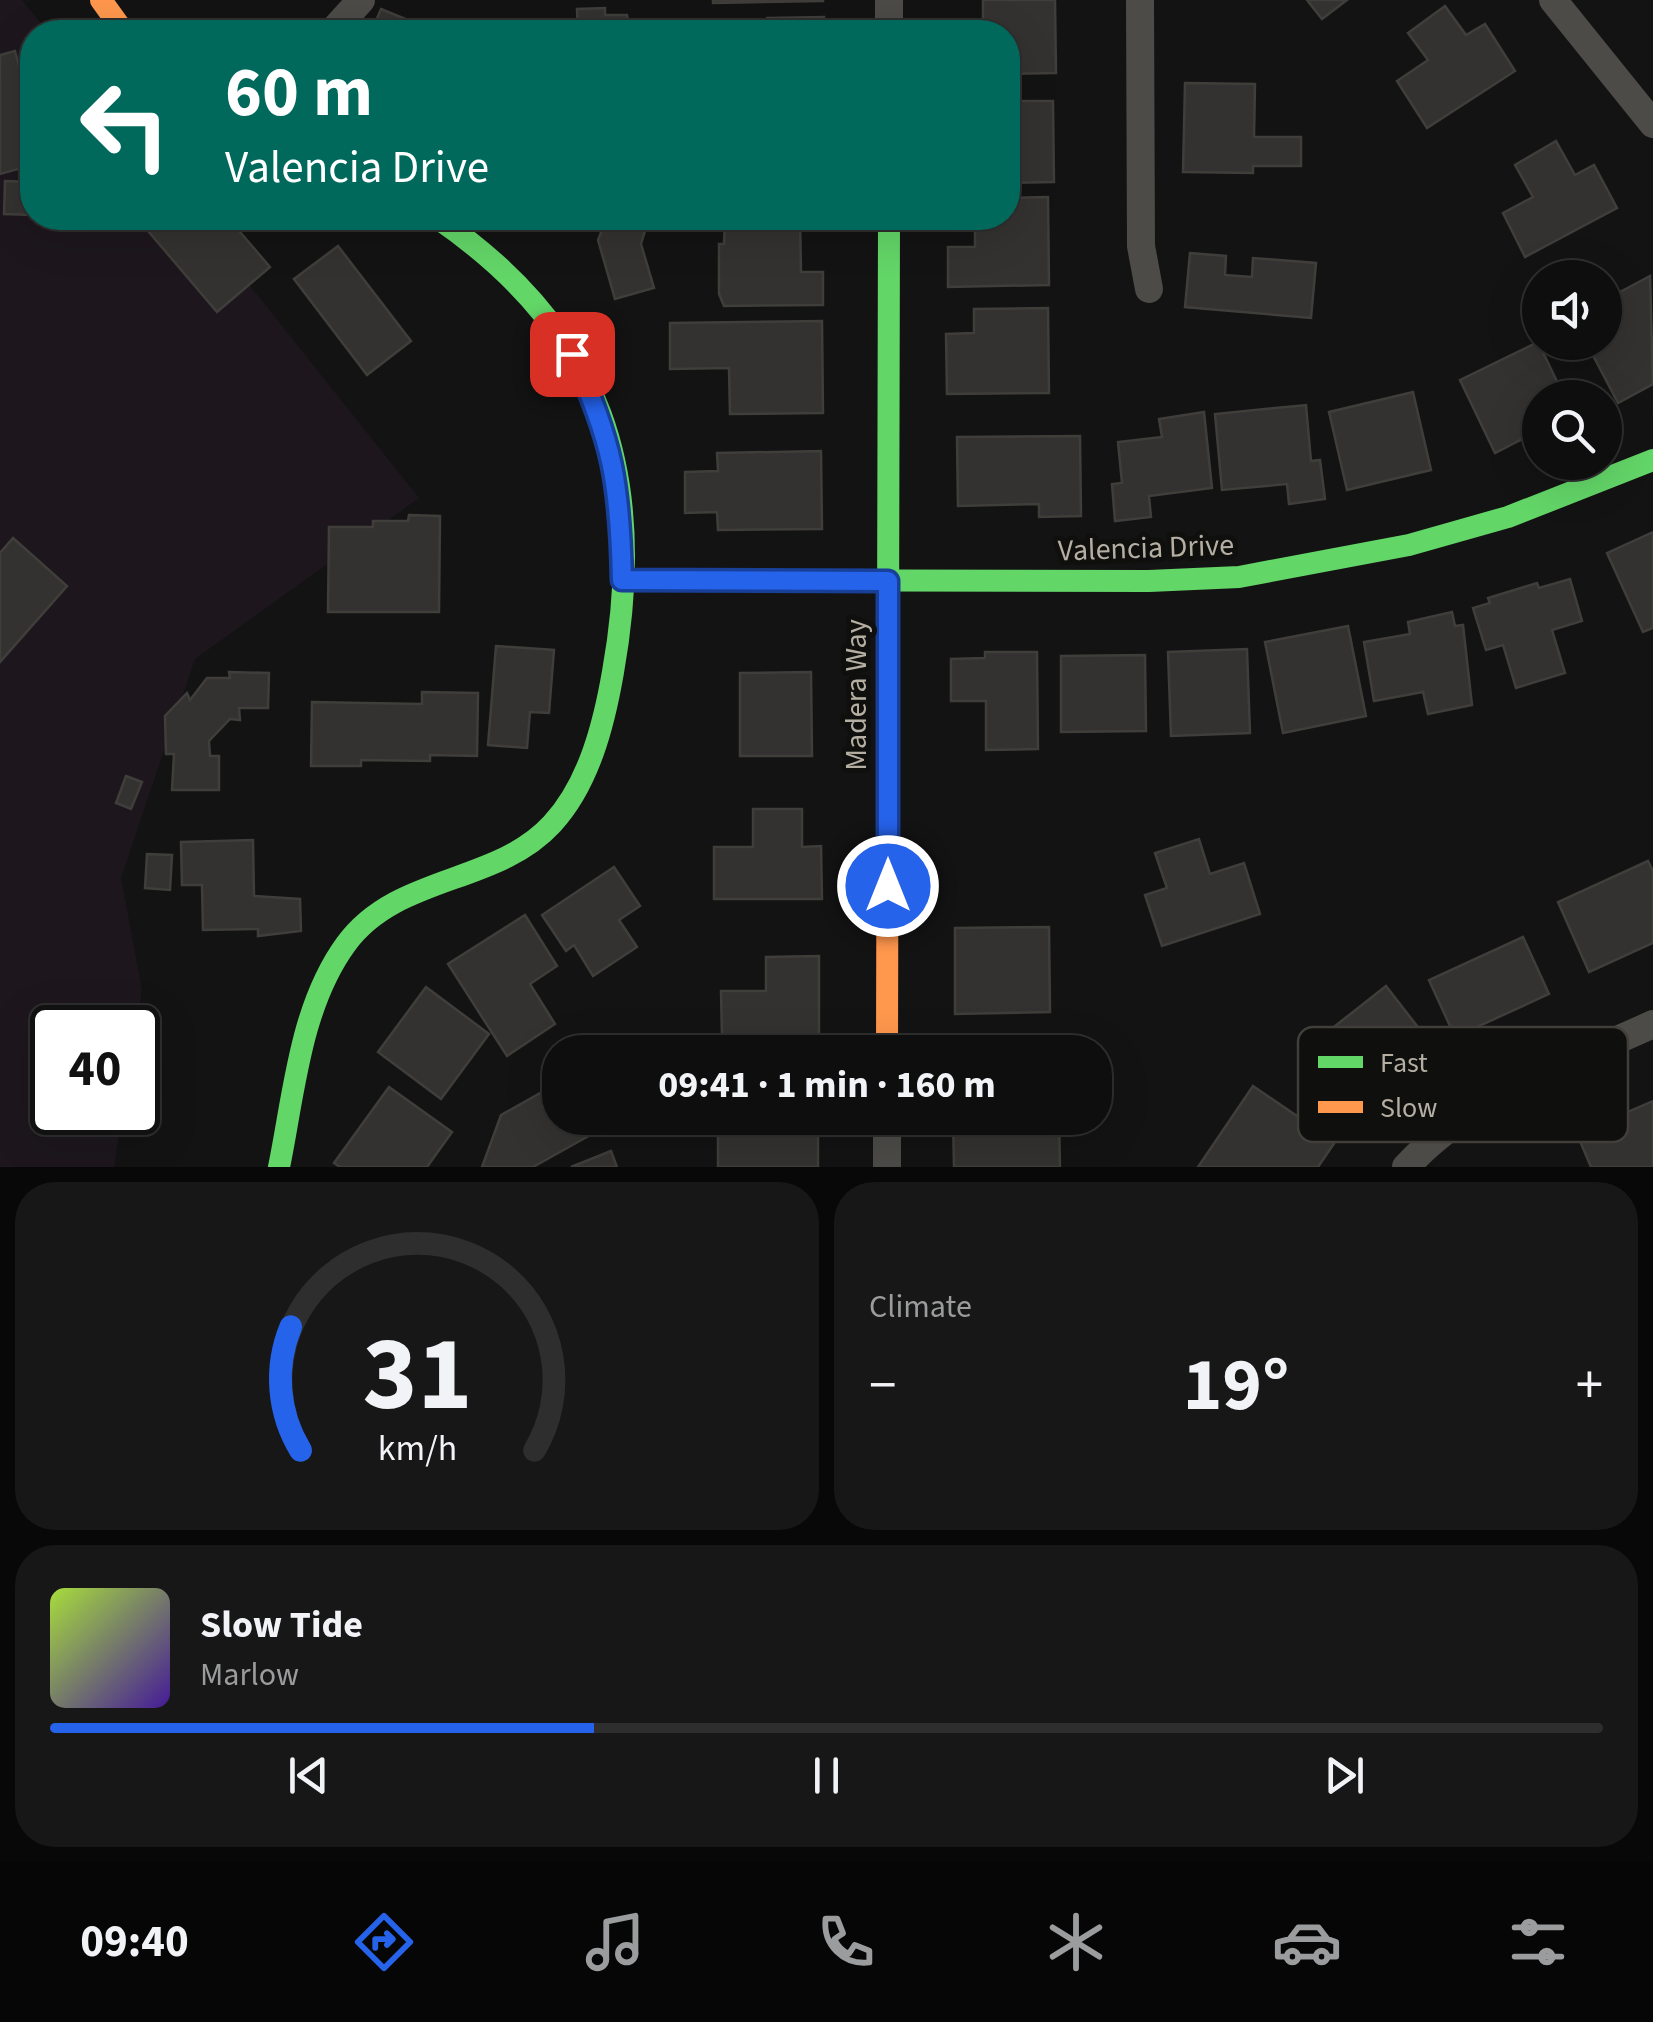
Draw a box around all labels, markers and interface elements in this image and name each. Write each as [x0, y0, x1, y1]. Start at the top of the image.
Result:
text: 60 m [225, 43, 373, 143]
icon: left [60, 60, 190, 190]
text: Valencia Drive [225, 136, 489, 200]
map controls [1522, 260, 1622, 480]
button: sound [1522, 260, 1622, 360]
pin [530, 312, 615, 397]
icon: arrive [545, 327, 600, 382]
button: search [1522, 380, 1622, 480]
street label: Valencia Drive [1057, 523, 1235, 573]
street label: Madera Way [835, 619, 878, 771]
position arrow [836, 834, 940, 938]
speed limit sign: 40 [30, 1005, 160, 1135]
legend [1298, 1027, 1628, 1142]
text: Fast [1380, 1043, 1428, 1083]
text: 09:41 · 1 min · 160 m [658, 1058, 996, 1112]
text: Slow [1380, 1088, 1437, 1128]
text: Climate [869, 1284, 972, 1330]
text: 31 [362, 1302, 472, 1450]
text: 19° [1183, 1332, 1289, 1439]
text: − [869, 1347, 896, 1425]
text: + [1576, 1347, 1603, 1425]
text: km/h [377, 1423, 457, 1474]
text: Slow Tide [200, 1598, 363, 1652]
text: Marlow [200, 1652, 299, 1698]
icon: previous [281, 1748, 336, 1803]
icon: pause [799, 1748, 854, 1803]
icon: next [1317, 1748, 1372, 1803]
icon: directions [349, 1907, 419, 1977]
icon: music [580, 1907, 650, 1977]
icon: phone [811, 1907, 881, 1977]
icon: climate [1041, 1907, 1111, 1977]
icon: car [1272, 1907, 1342, 1977]
icon: filters [1503, 1907, 1573, 1977]
text: 09:40 [80, 1910, 189, 1974]

